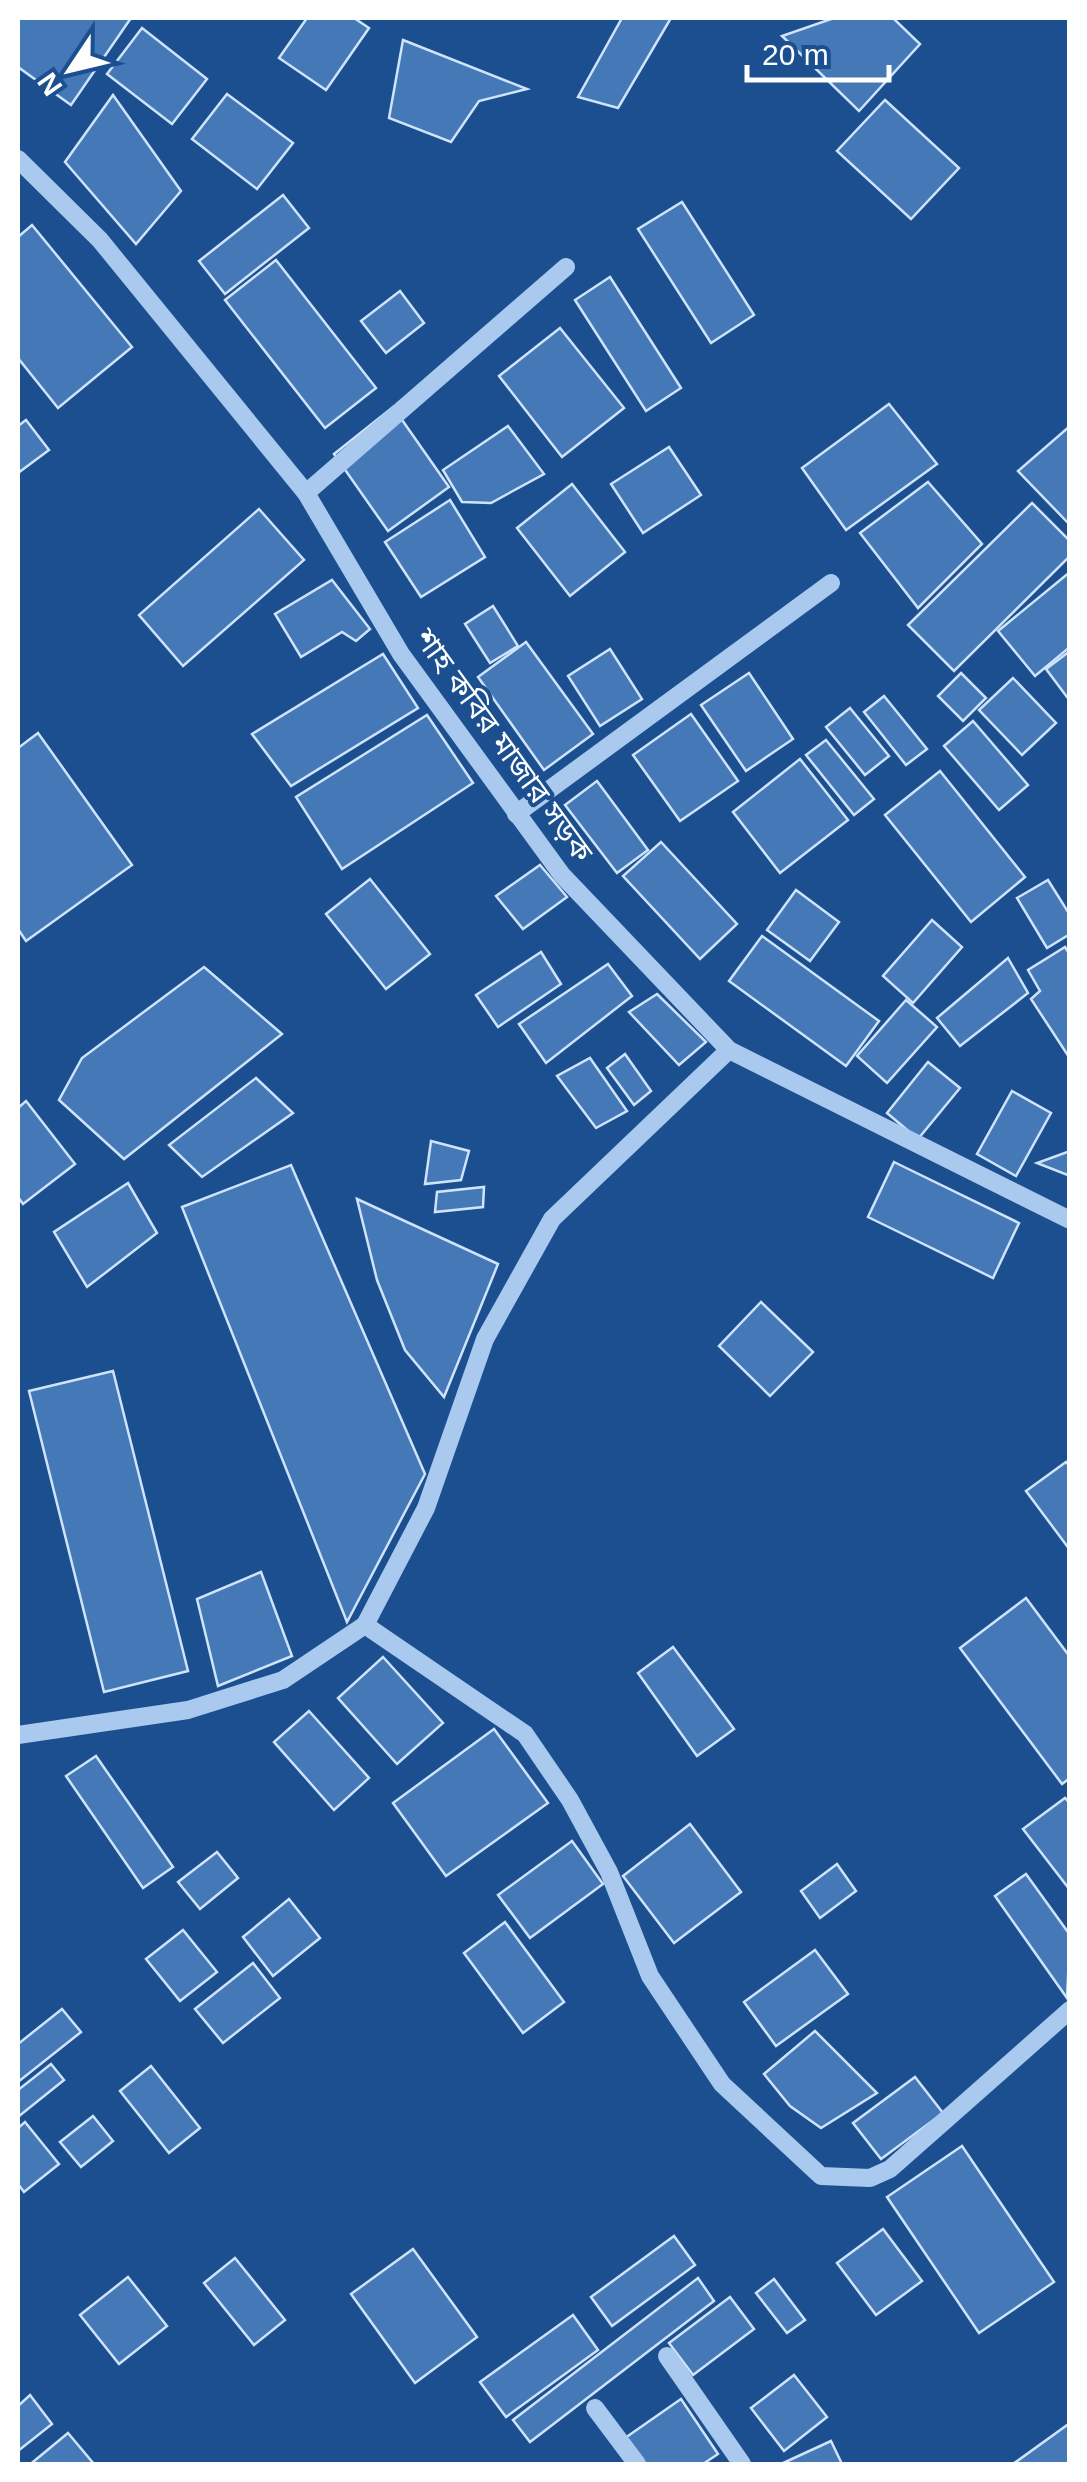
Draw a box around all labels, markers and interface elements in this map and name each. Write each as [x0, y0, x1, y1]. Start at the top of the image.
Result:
north arrow [20, 20, 120, 120]
scale bar [747, 20, 890, 82]
text: 20 m [762, 38, 829, 71]
text: N [31, 67, 68, 101]
street label: শাহ কবির মাজার সড়ক [408, 621, 601, 868]

